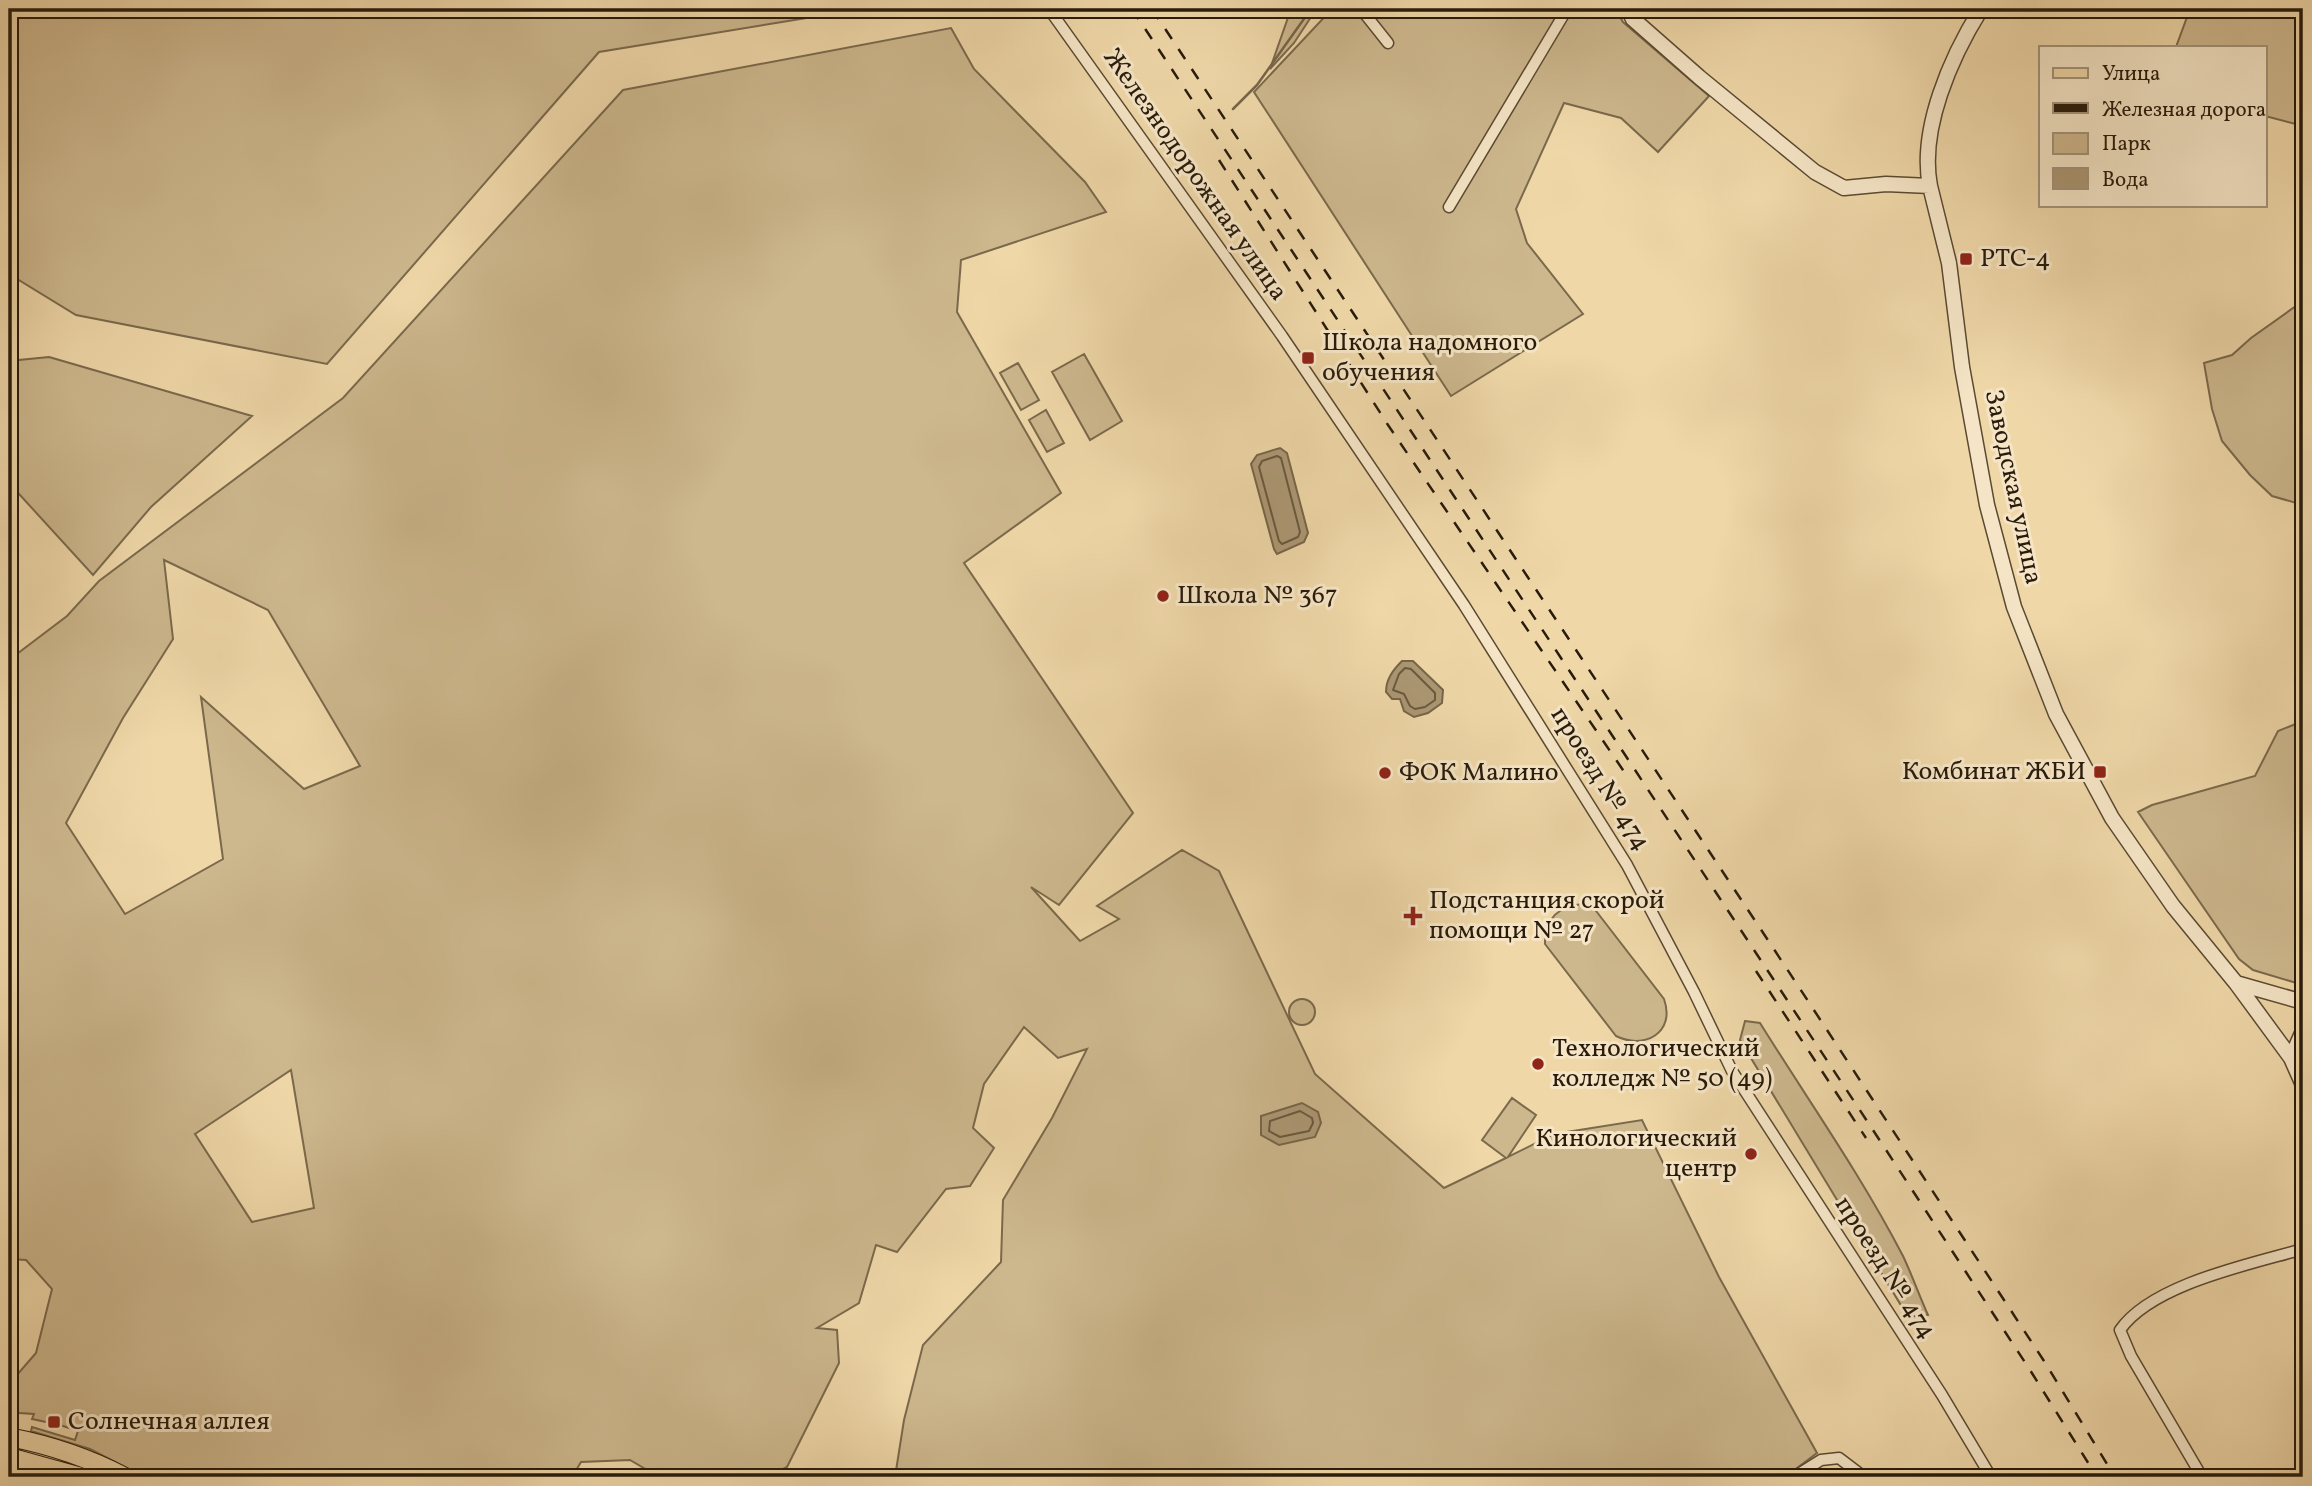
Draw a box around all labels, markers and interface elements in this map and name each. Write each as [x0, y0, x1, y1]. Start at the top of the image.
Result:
street label: Железнодорожная улица [1094, 42, 1296, 308]
legend [2039, 46, 2266, 206]
text: Улица [2102, 60, 2160, 89]
text: Железная дорога [2102, 96, 2266, 125]
text: Парк [2102, 130, 2151, 159]
text: Вода [2102, 166, 2149, 195]
place label: РТС-4 [1980, 241, 2051, 277]
marker: РТС-4 [1958, 251, 1974, 267]
place label: Школа надомного обучения [1322, 325, 1537, 391]
marker: Школа надомного обучения [1300, 350, 1316, 366]
street label: Заводская улица [1975, 386, 2051, 588]
place label: Школа № 367 [1177, 578, 1338, 614]
marker: Школа № 367 [1155, 588, 1171, 604]
street label: проезд № 474 [1541, 700, 1659, 858]
place label: Комбинат ЖБИ [1902, 754, 2086, 790]
place label: ФОК Малино [1399, 755, 1559, 791]
marker: Комбинат ЖБИ [2092, 764, 2108, 780]
marker: ФОК Малино [1377, 765, 1393, 781]
place label: Подстанция скорой помощи № 27 [1429, 883, 1665, 949]
marker: Подстанция скорой помощи № 27 [1403, 906, 1423, 926]
place label: Технологический колледж № 50 (49) [1552, 1031, 1772, 1097]
marker: Технологический колледж № 50 (49) [1530, 1056, 1546, 1072]
place label: Кинологический центр [1535, 1121, 1737, 1187]
marker: Кинологический центр [1743, 1146, 1759, 1162]
street label: проезд № 474 [1825, 1189, 1945, 1347]
place label: Солнечная аллея [68, 1404, 270, 1440]
marker: Солнечная аллея [46, 1414, 62, 1430]

